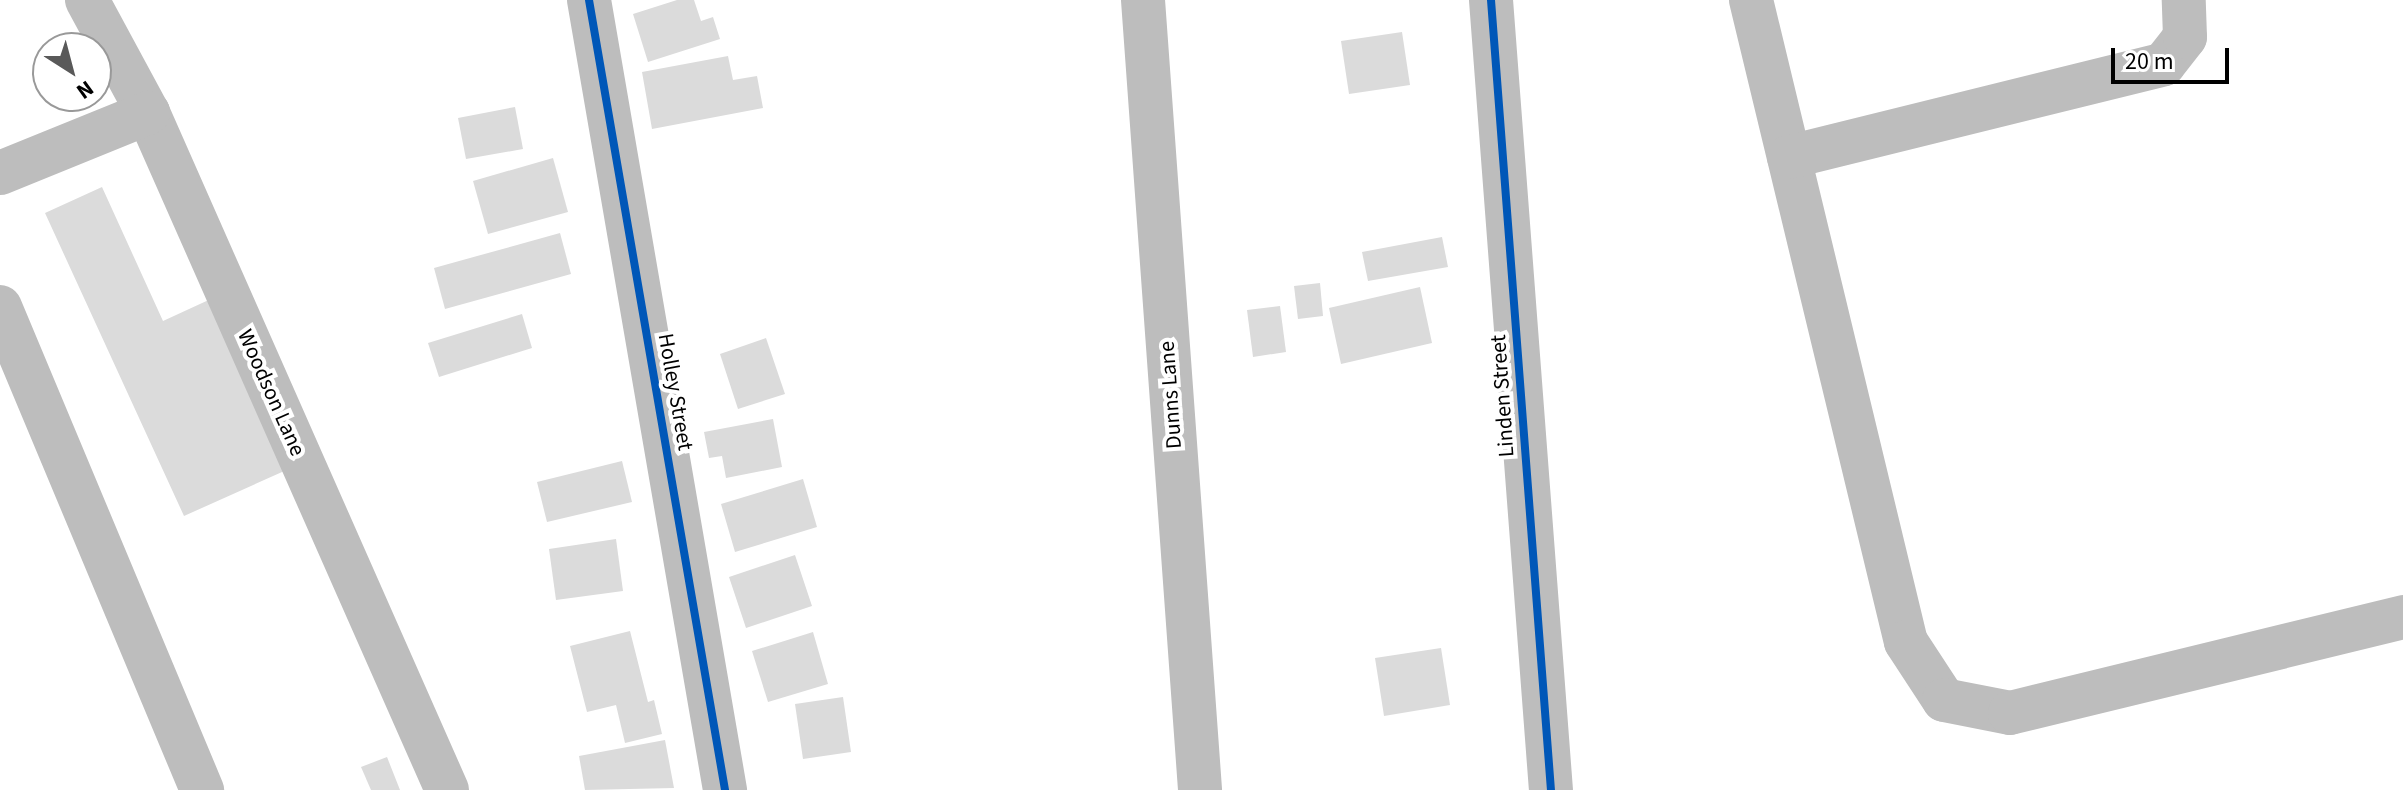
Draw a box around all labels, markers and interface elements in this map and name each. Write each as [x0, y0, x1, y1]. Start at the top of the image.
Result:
north arrow [32, 32, 112, 112]
scale bar [2115, 32, 2233, 82]
text: 20 m [2125, 44, 2174, 79]
text: N [70, 73, 100, 107]
street label: Woodson Lane [231, 326, 311, 460]
street label: Holley Street [652, 331, 698, 453]
street label: Linden Street [1486, 334, 1520, 458]
street label: Dunns Lane [1154, 340, 1188, 450]

